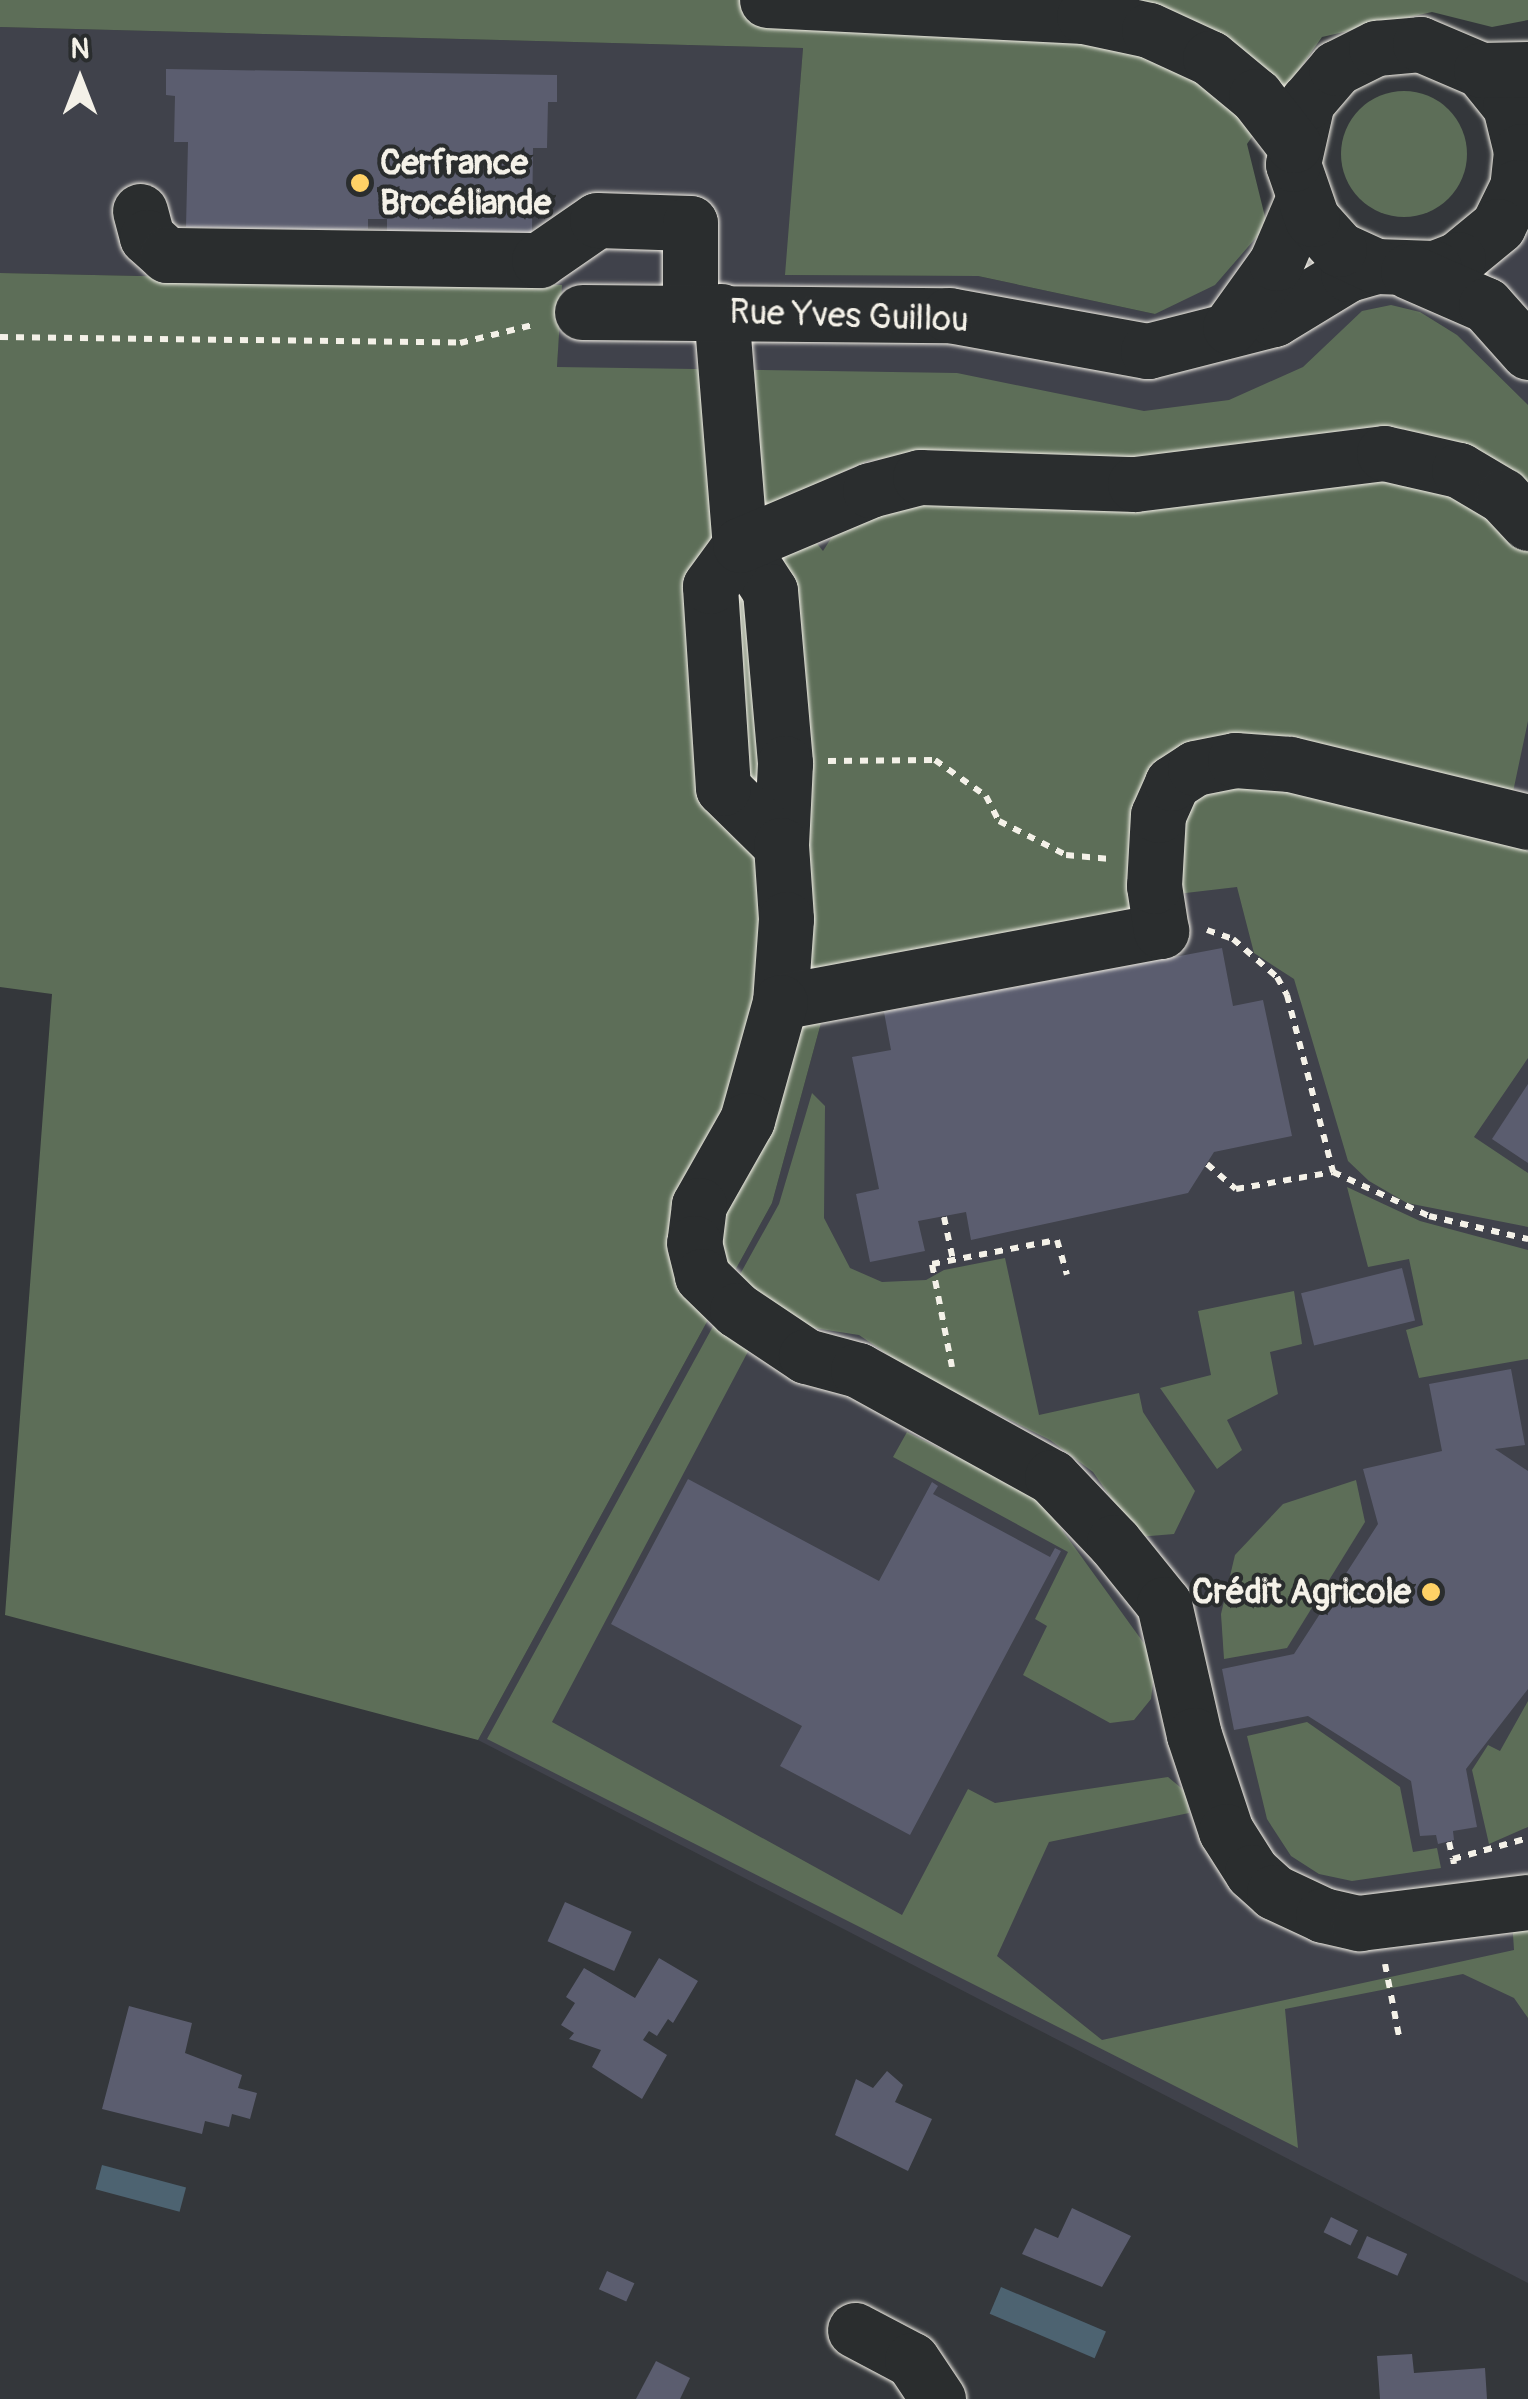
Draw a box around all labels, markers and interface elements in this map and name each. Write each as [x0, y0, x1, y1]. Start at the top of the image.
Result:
north arrow [30, 30, 130, 130]
text: N [71, 32, 89, 67]
place label: Cerfrance Brocéliande [380, 142, 551, 224]
marker: Cerfrance Brocéliande [349, 172, 371, 194]
street label: Rue Yves Guillou [729, 291, 969, 341]
place label: Crédit Agricole [1192, 1571, 1411, 1613]
marker: Crédit Agricole [1420, 1581, 1442, 1603]

